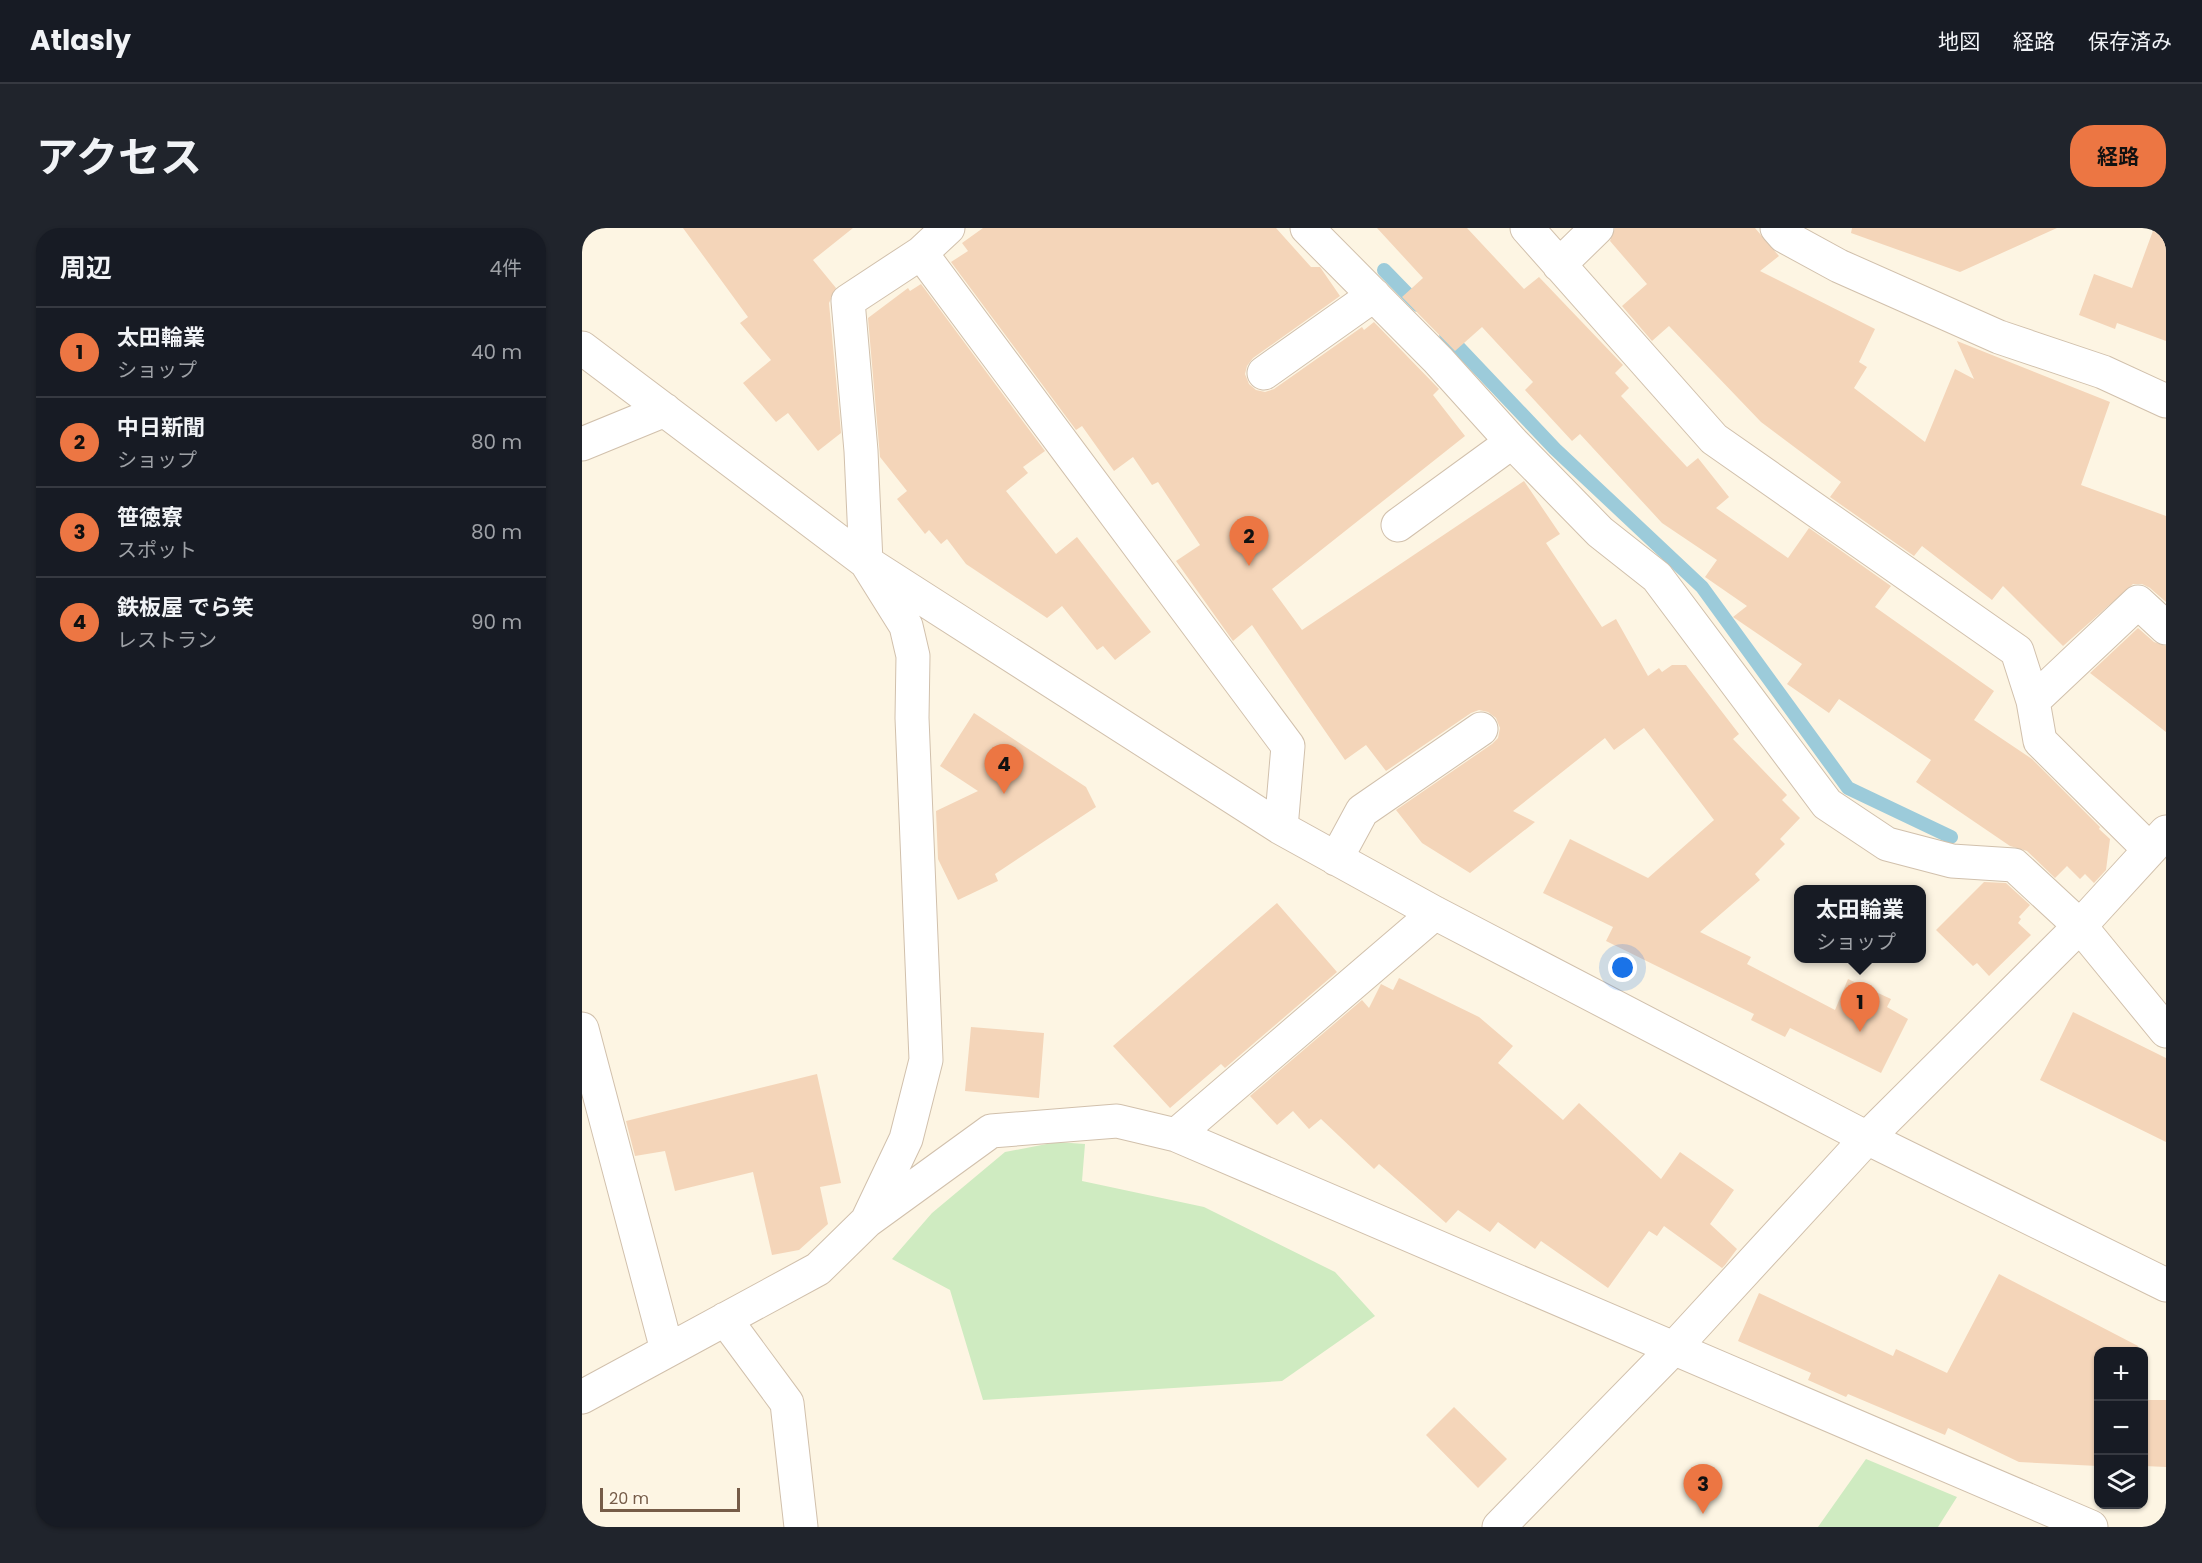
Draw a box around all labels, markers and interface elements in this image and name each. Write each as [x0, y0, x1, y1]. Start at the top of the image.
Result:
text: Atlasly [30, 21, 131, 60]
text: 地図 [1938, 27, 1980, 56]
text: 経路 [2013, 27, 2055, 56]
text: 保存済み [2088, 27, 2172, 56]
button: 経路 [2070, 125, 2166, 187]
text: アクセス [36, 128, 202, 187]
text: 周辺 [60, 250, 112, 286]
text: 4件 [489, 254, 522, 282]
text: 太田輪業 [117, 322, 205, 353]
text: 1 [76, 338, 83, 366]
text: 40 m [471, 338, 522, 366]
text: ショップ [117, 356, 197, 384]
text: 中日新聞 [117, 412, 205, 443]
text: 2 [74, 428, 85, 456]
text: 80 m [471, 428, 522, 456]
text: ショップ [117, 446, 197, 474]
text: 笹徳寮 [117, 502, 183, 533]
pin: 2 [1230, 516, 1268, 566]
text: 3 [73, 518, 86, 546]
text: 80 m [471, 518, 522, 546]
text: スポット [117, 536, 197, 564]
text: 鉄板屋 でら笑 [117, 592, 254, 623]
text: 4 [73, 608, 86, 636]
text: 90 m [471, 608, 522, 636]
text: レストラン [117, 626, 217, 654]
pin: 4 [984, 744, 1024, 794]
popup [1794, 885, 1926, 963]
text: 太田輪業 [1816, 894, 1904, 925]
text: ショップ [1816, 928, 1896, 956]
your location [1608, 953, 1637, 982]
pin: 1 [1840, 982, 1880, 1032]
map controls [2094, 1347, 2148, 1509]
button: + [2094, 1347, 2148, 1401]
button: − [2094, 1401, 2148, 1455]
button: layers [2094, 1455, 2148, 1509]
pin: 3 [1684, 1464, 1722, 1514]
scale bar [600, 1485, 740, 1512]
text: 20 m [609, 1487, 649, 1510]

